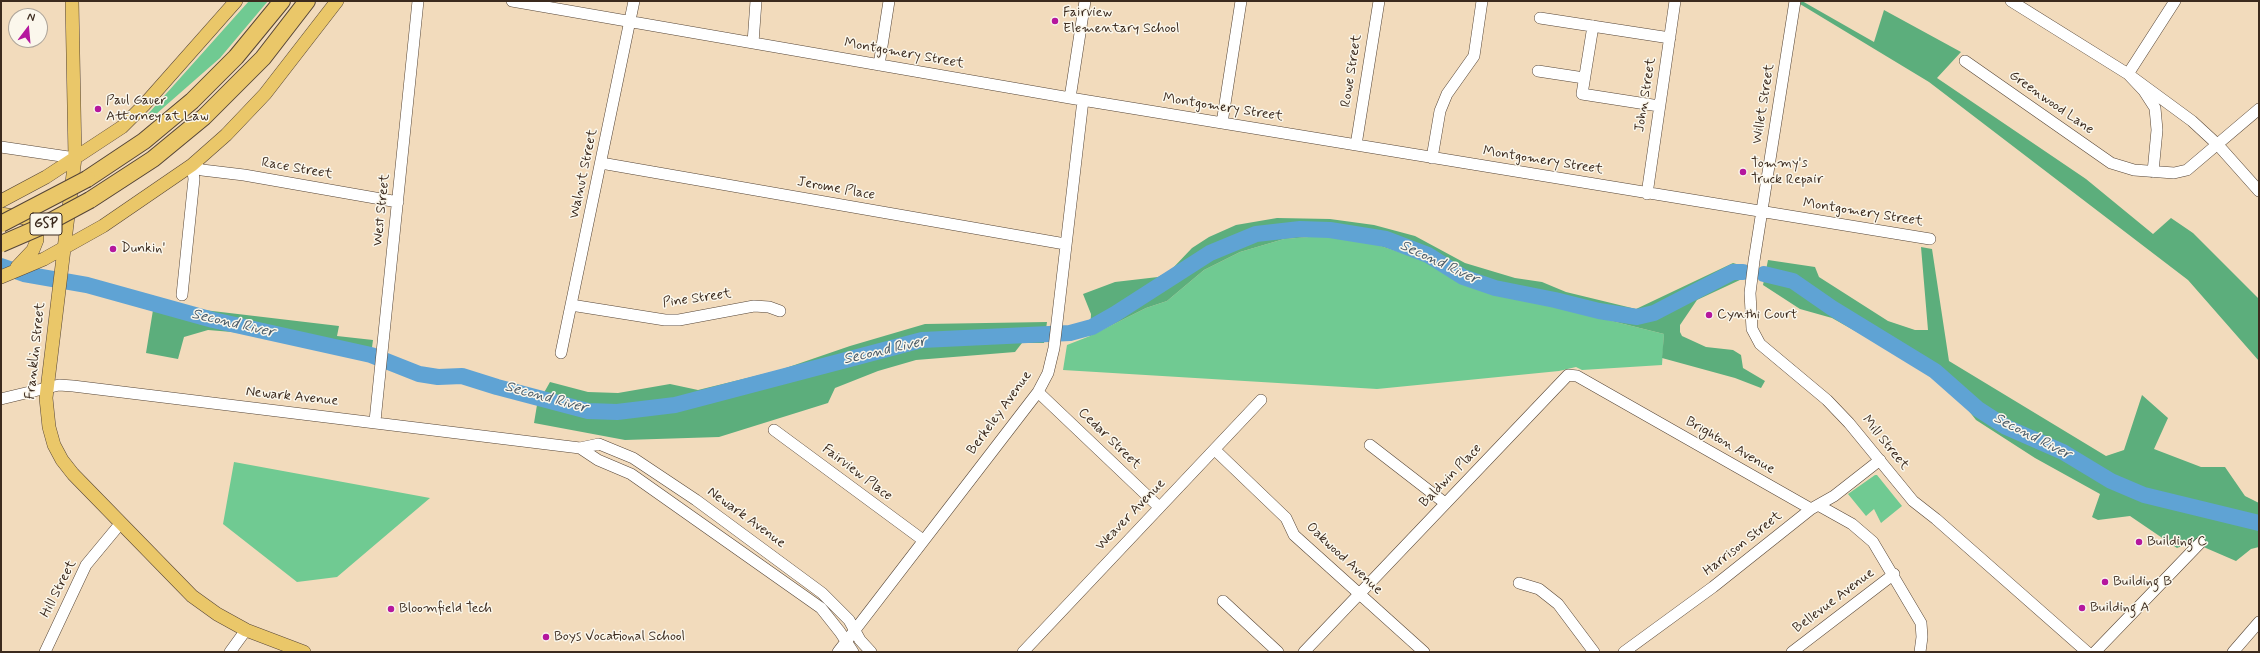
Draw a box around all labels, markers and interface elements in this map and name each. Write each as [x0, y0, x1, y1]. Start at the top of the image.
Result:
place label: Fairview Elementary School [1063, 5, 1179, 38]
north arrow [8, 8, 48, 48]
text: N [26, 10, 36, 25]
marker: Fairview Elementary School [1050, 16, 1060, 26]
street label: Rowe Street [1338, 33, 1366, 109]
street label: Montgomery Street [843, 35, 965, 73]
street label: John Street [1632, 57, 1660, 133]
street label: Willet Street [1749, 63, 1779, 145]
street label: Greenwood Lane [2005, 67, 2097, 139]
street label: Montgomery Street [1162, 90, 1284, 126]
place label: Paul Gauer Attorney at Law [106, 93, 209, 126]
marker: Paul Gauer Attorney at Law [93, 104, 103, 114]
street label: Walnut Street [566, 128, 602, 220]
street label: Montgomery Street [1482, 143, 1604, 179]
street label: Race Street [260, 154, 334, 184]
place label: Tommy's Truck Repair [1751, 156, 1823, 188]
marker: Tommy's Truck Repair [1738, 167, 1748, 177]
street label: West Street [370, 173, 394, 247]
street label: Jerome Place [796, 174, 876, 204]
street label: Montgomery Street [1802, 195, 1924, 231]
road number: GSP [30, 213, 62, 235]
water label: Second River [1397, 237, 1481, 289]
place label: Dunkin' [121, 241, 165, 257]
marker: Dunkin' [108, 244, 118, 254]
street label: Pine Street [662, 286, 732, 312]
street label: Franklin Street [23, 302, 49, 400]
water label: Second River [190, 306, 276, 342]
place label: Cynthi Court [1717, 307, 1797, 323]
marker: Cynthi Court [1704, 310, 1714, 320]
water label: Second River [842, 333, 928, 369]
street label: Berkeley Avenue [964, 368, 1036, 458]
water label: Second River [503, 378, 589, 418]
street label: Newark Avenue [245, 384, 339, 410]
street label: Cedar Street [1074, 405, 1144, 473]
water label: Second River [1990, 410, 2074, 464]
street label: Mill Street [1858, 412, 1912, 474]
street label: Brighton Avenue [1682, 414, 1778, 478]
street label: Fairview Place [819, 441, 895, 505]
street label: Baldwin Place [1416, 441, 1486, 511]
street label: Weaver Avenue [1092, 476, 1170, 554]
street label: Newark Avenue [703, 484, 789, 552]
street label: Harrison Street [1700, 508, 1786, 580]
street label: Oakwood Avenue [1302, 519, 1386, 599]
place label: Building C [2147, 534, 2207, 550]
marker: Building C [2134, 537, 2144, 547]
street label: Hill Street [37, 557, 81, 621]
street label: Bellevue Avenue [1790, 565, 1878, 637]
place label: Building B [2113, 574, 2172, 590]
marker: Building B [2100, 577, 2110, 587]
place label: Building A [2090, 600, 2149, 616]
place label: Bloomfield Tech [399, 601, 492, 617]
marker: Building A [2077, 603, 2087, 613]
marker: Bloomfield Tech [386, 604, 396, 614]
place label: Boys Vocational School [554, 629, 685, 645]
marker: Boys Vocational School [541, 632, 551, 642]

